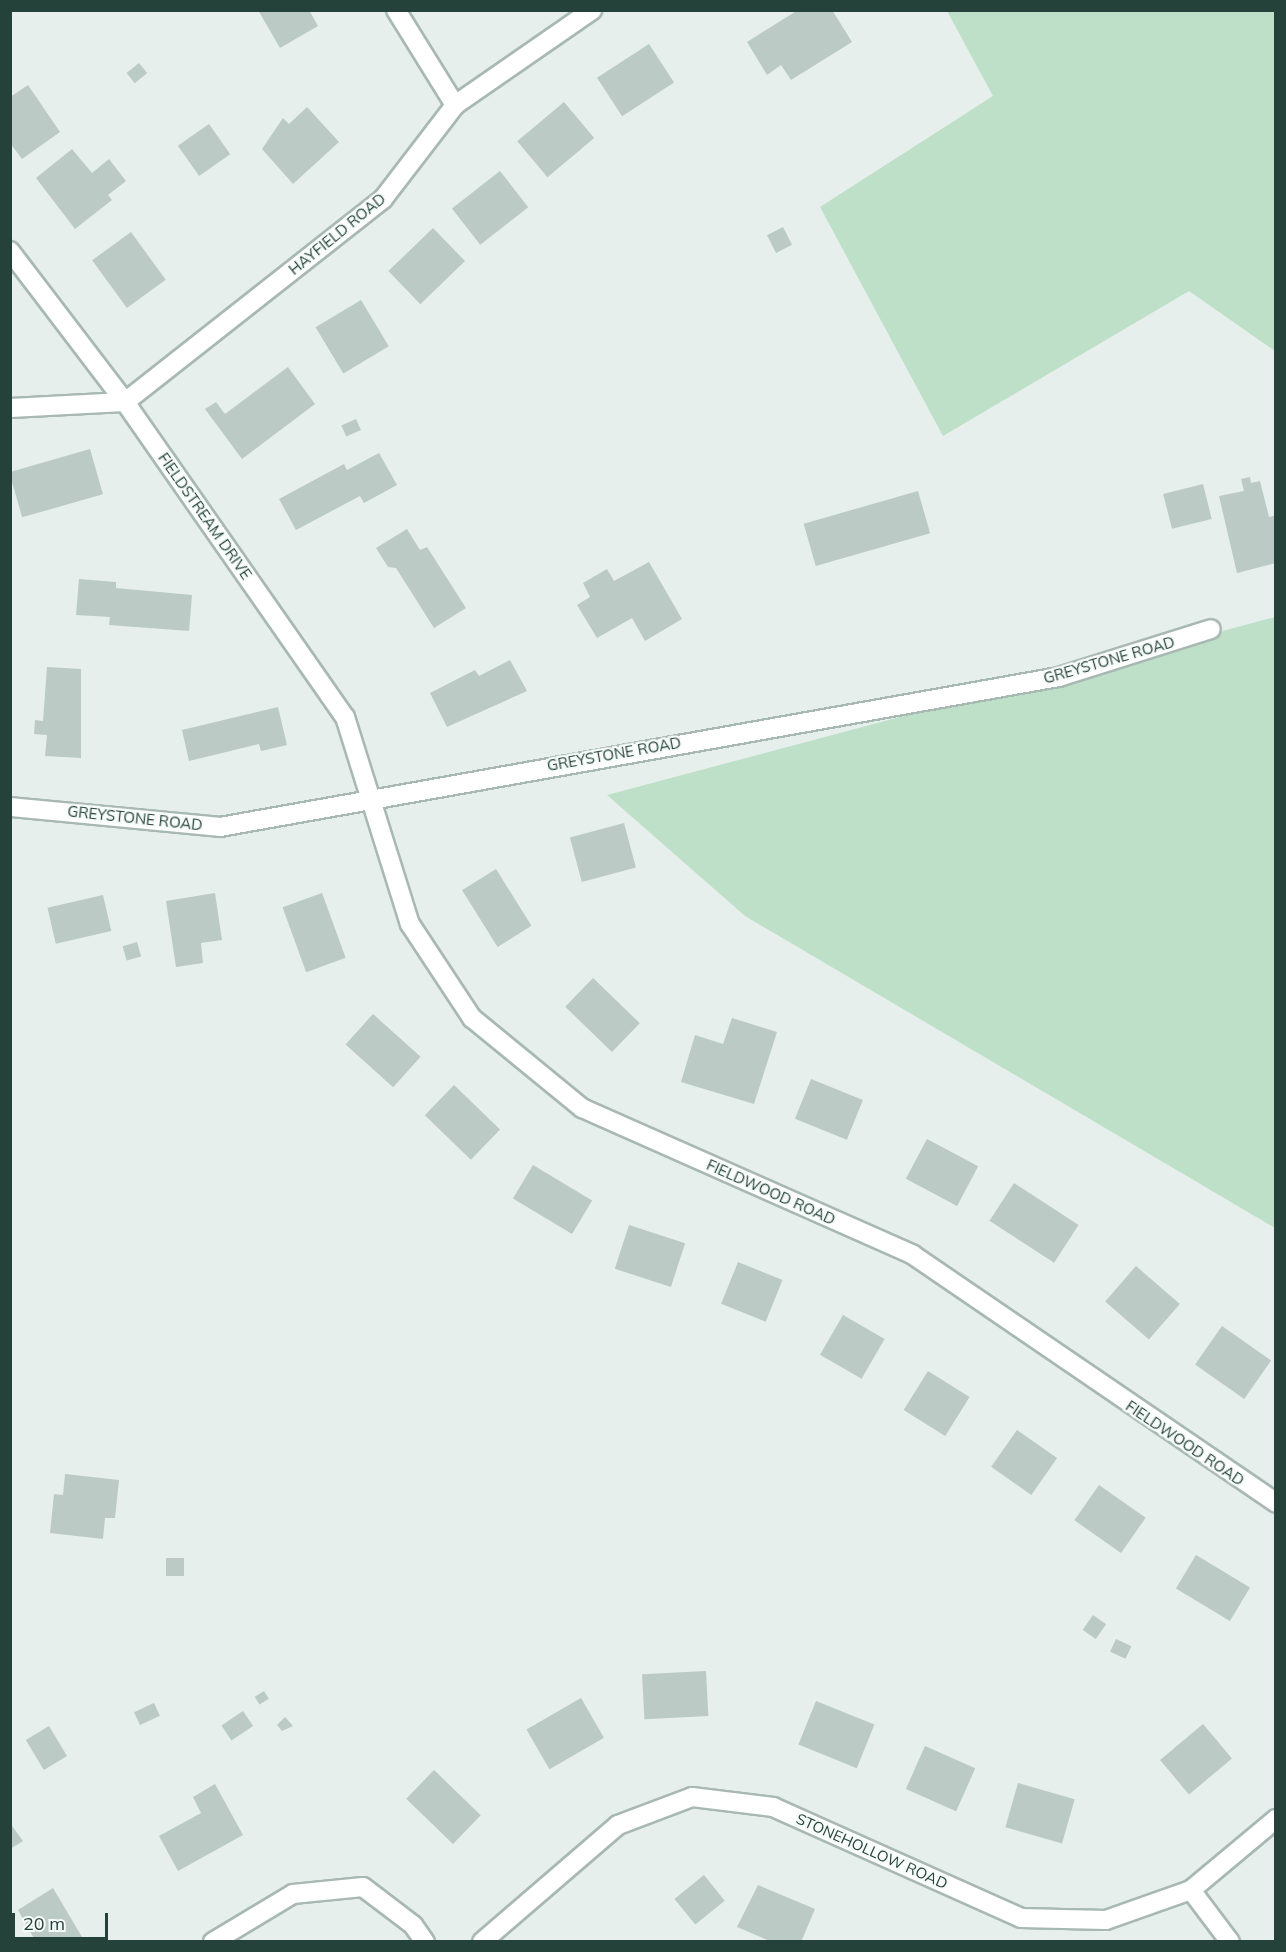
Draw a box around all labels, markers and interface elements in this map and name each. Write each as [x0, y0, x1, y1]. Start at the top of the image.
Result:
street label: HAYFIELD ROAD [285, 189, 389, 279]
street label: FIELDSTREAM DRIVE [155, 449, 255, 583]
street label: GREYSTONE ROAD [1041, 633, 1177, 687]
street label: GREYSTONE ROAD [546, 733, 682, 775]
street label: GREYSTONE ROAD [67, 802, 203, 834]
street label: FIELDWOOD ROAD [704, 1156, 838, 1228]
street label: FIELDWOOD ROAD [1122, 1397, 1248, 1489]
street label: STONEHOLLOW ROAD [793, 1809, 951, 1893]
scale bar [15, 1901, 111, 1939]
text: 20 m [23, 1912, 65, 1935]

